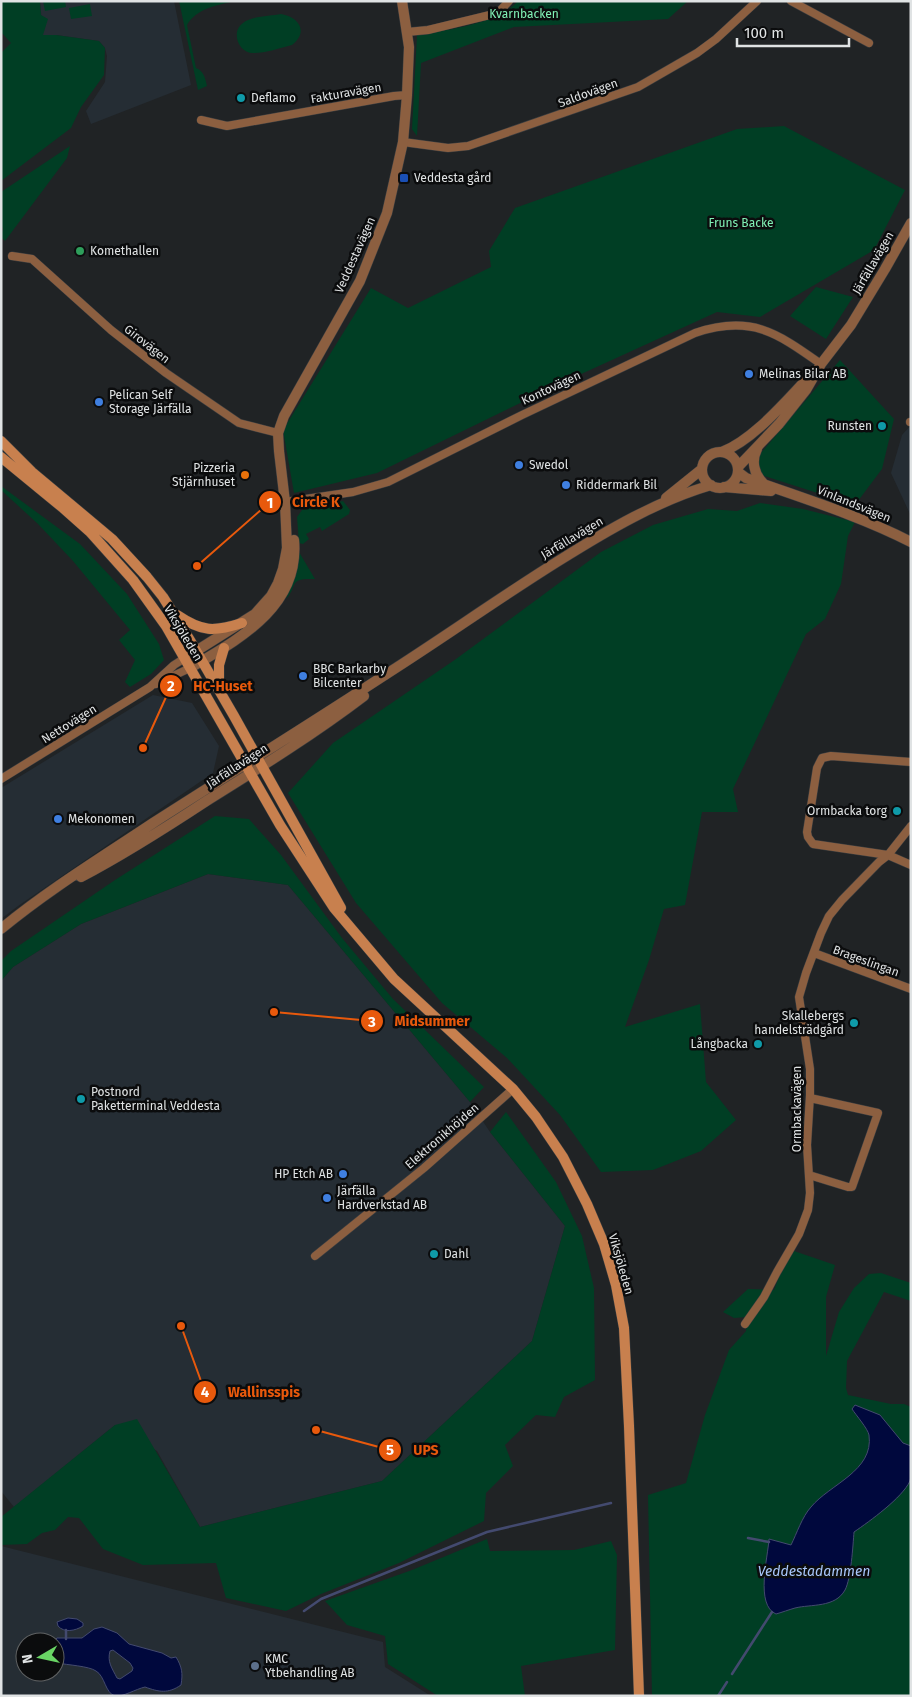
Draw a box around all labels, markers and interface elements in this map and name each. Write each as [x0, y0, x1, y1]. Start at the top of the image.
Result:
park label: Kvarnbacken [489, 7, 559, 21]
scale bar [737, 15, 850, 47]
text: 100 m [744, 24, 784, 42]
street label: Saldovägen [556, 76, 620, 110]
street label: Fakturavägen [310, 80, 382, 106]
place label: Deflamo [251, 91, 296, 105]
marker: Deflamo [235, 92, 247, 104]
place label: Veddesta gård [414, 171, 491, 185]
marker: Veddesta gård [398, 172, 410, 184]
street label: Veddestavägen [332, 215, 378, 295]
park label: Fruns Backe [708, 216, 774, 230]
street label: Järfällavägen [849, 229, 897, 297]
place label: Komethallen [90, 244, 159, 258]
marker: Komethallen [74, 245, 86, 257]
street label: Girovägen [121, 322, 173, 366]
place label: Melinas Bilar AB [759, 367, 847, 381]
street label: Kontovägen [519, 368, 583, 408]
marker: Melinas Bilar AB [743, 368, 755, 380]
place label: Pelican Self Storage Järfälla [109, 388, 192, 416]
marker: Pelican Self Storage Järfälla [93, 396, 105, 408]
place label: Runsten [827, 419, 872, 433]
marker: Runsten [876, 420, 888, 432]
place label: Swedol [529, 458, 569, 472]
marker: Swedol [513, 459, 525, 471]
place label: Pizzeria Stjärnhuset [172, 461, 236, 489]
marker: Pizzeria Stjärnhuset [239, 469, 251, 481]
place label: Riddermark Bil [576, 478, 658, 492]
marker: Riddermark Bil [560, 479, 572, 491]
street label: Vinlandsvägen [815, 483, 893, 525]
callout: Circle K [257, 488, 350, 517]
text: 1 [267, 494, 273, 512]
text: Circle K [292, 494, 341, 511]
street label: Järfällavägen [538, 514, 606, 562]
street label: Viksjöleden [161, 602, 205, 664]
place label: BBC Barkarby Bilcenter [313, 662, 386, 690]
marker: BBC Barkarby Bilcenter [297, 670, 309, 682]
callout: HC-Huset [158, 671, 263, 700]
text: 2 [167, 677, 175, 695]
text: HC-Huset [193, 678, 253, 695]
street label: Nettovägen [39, 702, 99, 746]
street label: Järfällavägen [204, 741, 270, 791]
place label: Ormbacka torg [807, 804, 888, 818]
marker: Ormbacka torg [891, 805, 903, 817]
place label: Mekonomen [68, 812, 135, 826]
marker: Mekonomen [52, 813, 64, 825]
street label: Brageslingan [831, 943, 901, 979]
callout: Midsummer [359, 1007, 479, 1036]
place label: Skallebergs handelsträdgård [754, 1009, 844, 1037]
text: 3 [367, 1013, 376, 1031]
text: Midsummer [394, 1013, 470, 1030]
marker: Skallebergs handelsträdgård [848, 1017, 860, 1029]
place label: Långbacka [691, 1037, 748, 1051]
marker: Långbacka [752, 1038, 764, 1050]
street label: Ormbackavägen [790, 1066, 804, 1152]
place label: Postnord Paketterminal Veddesta [91, 1085, 220, 1113]
marker: Postnord Paketterminal Veddesta [75, 1093, 87, 1105]
street label: Elektronikhöjden [402, 1100, 482, 1172]
place label: HP Etch AB [274, 1167, 333, 1181]
marker: HP Etch AB [337, 1168, 349, 1180]
place label: Järfälla Hardverkstad AB [337, 1184, 427, 1212]
marker: Järfälla Hardverkstad AB [321, 1192, 333, 1204]
street label: Viksjöleden [606, 1232, 636, 1296]
place label: Dahl [444, 1247, 469, 1261]
marker: Dahl [428, 1248, 440, 1260]
callout: Wallinsspis [193, 1377, 310, 1406]
text: 4 [201, 1383, 210, 1401]
text: Wallinsspis [228, 1384, 300, 1401]
callout: UPS [378, 1435, 448, 1464]
text: 5 [386, 1441, 394, 1459]
text: UPS [413, 1442, 439, 1459]
water label: Veddestadammen [758, 1563, 870, 1580]
north arrow [15, 1632, 65, 1682]
place label: KMC Ytbehandling AB [265, 1652, 355, 1680]
text: N [19, 1653, 37, 1665]
marker: KMC Ytbehandling AB [249, 1660, 261, 1672]

